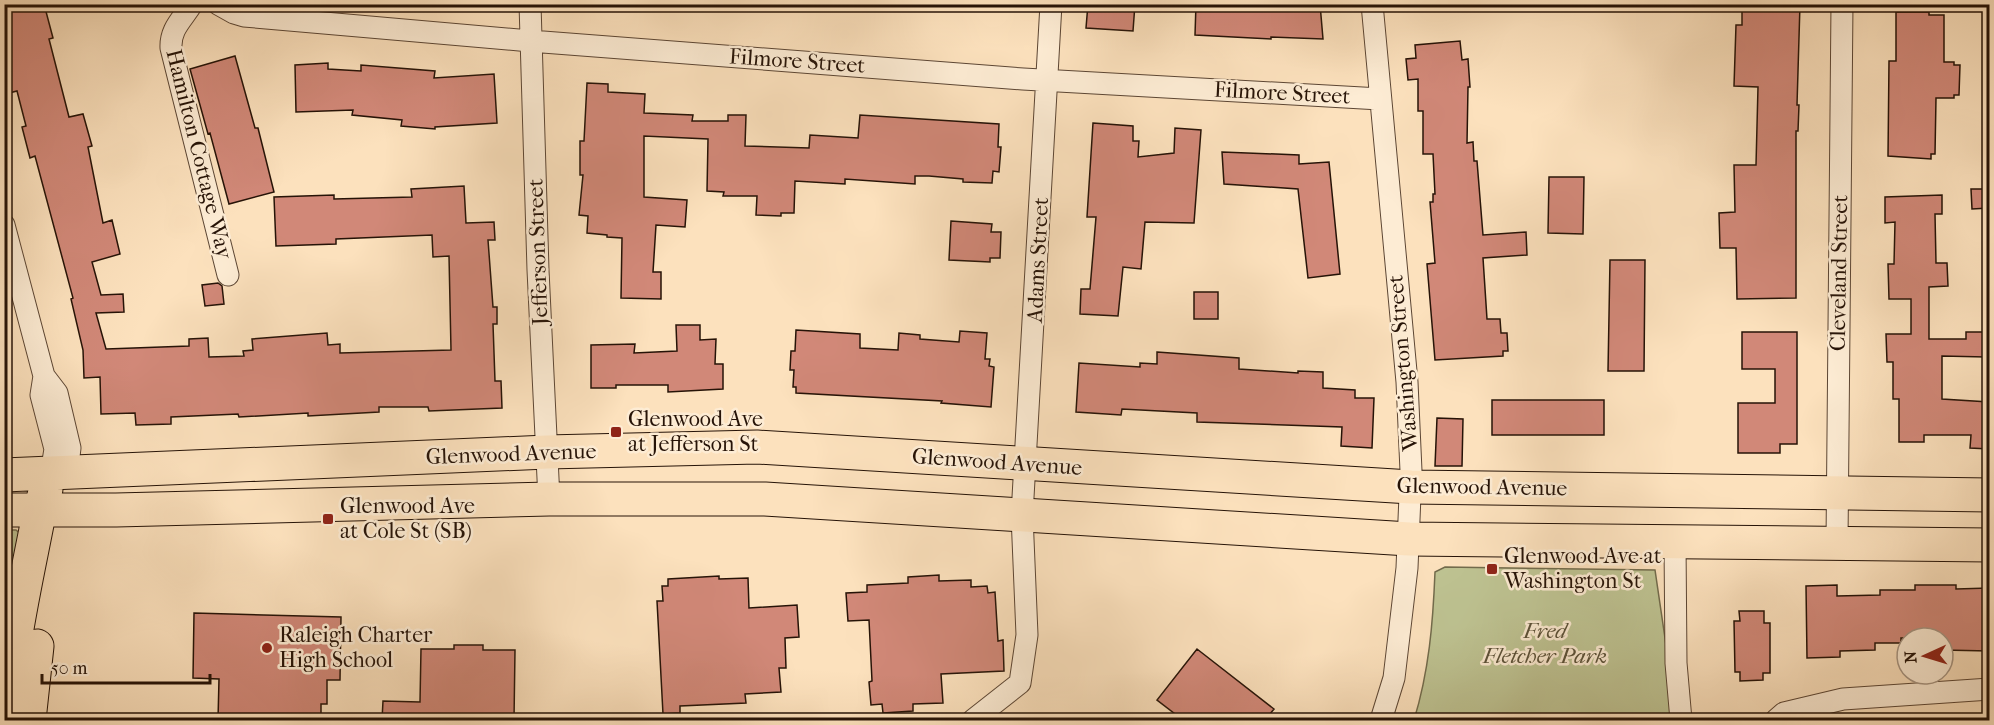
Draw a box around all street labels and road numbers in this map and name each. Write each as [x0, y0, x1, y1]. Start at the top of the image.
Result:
street label: Filmore Street [728, 43, 866, 79]
street label: Hamilton Cottage Way [160, 46, 238, 263]
street label: Filmore Street [1213, 76, 1351, 110]
street label: Jefferson Street [522, 178, 554, 328]
street label: Cleveland Street [1825, 194, 1853, 351]
street label: Adams Street [1022, 196, 1054, 324]
street label: Washington Street [1382, 274, 1424, 453]
street label: Glenwood Avenue [425, 438, 597, 470]
street label: Glenwood Avenue [911, 443, 1083, 481]
street label: Glenwood Avenue [1396, 473, 1568, 501]

